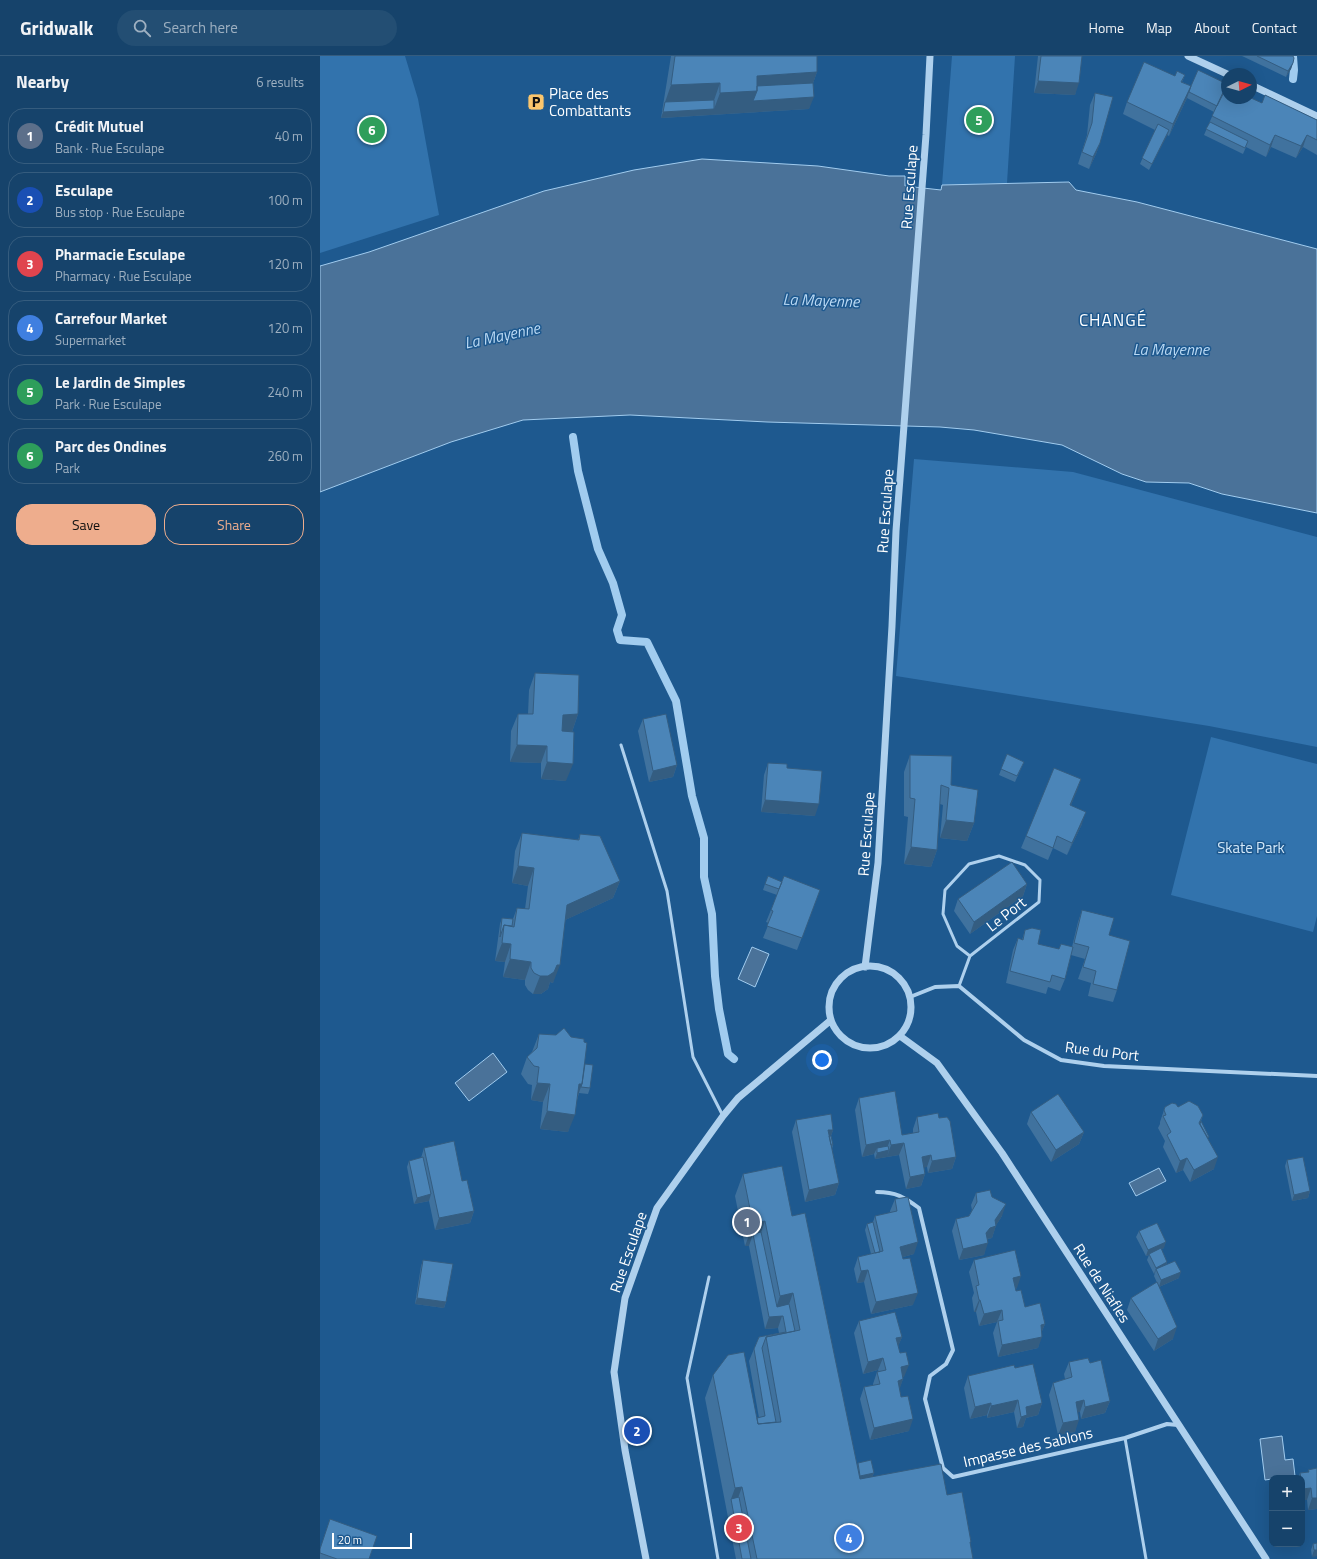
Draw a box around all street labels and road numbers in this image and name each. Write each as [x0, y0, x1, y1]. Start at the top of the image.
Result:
street label: Rue Esculape [895, 144, 923, 230]
street label: Rue Esculape [871, 468, 899, 554]
street label: Rue Esculape [852, 791, 880, 877]
street label: Le Port [981, 891, 1031, 937]
street label: Rue du Port [1064, 1035, 1141, 1067]
street label: Rue Esculape [603, 1208, 653, 1296]
street label: Rue de Niafles [1068, 1239, 1136, 1327]
street label: Impasse des Sablons [961, 1421, 1095, 1473]

